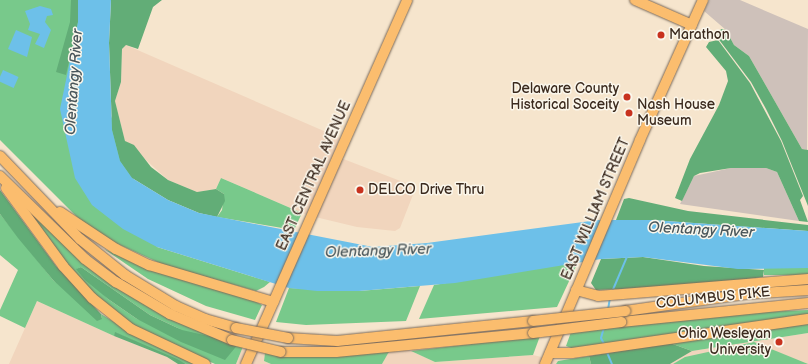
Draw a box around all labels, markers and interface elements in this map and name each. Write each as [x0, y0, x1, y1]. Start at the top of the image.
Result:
place label: Marathon [669, 27, 730, 43]
water label: Olentangy River [61, 28, 87, 136]
marker: Marathon [656, 30, 666, 40]
place label: Delaware County Historical Soceity [510, 81, 619, 114]
marker: Delaware County Historical Soceity [622, 92, 632, 102]
place label: Nash House Museum [637, 97, 715, 130]
street label: EAST CENTRAL AVENUE [273, 99, 355, 253]
marker: Nash House Museum [624, 108, 634, 118]
street label: EAST WILLIAM STREET [558, 135, 634, 283]
place label: DELCO Drive Thru [368, 182, 485, 198]
marker: DELCO Drive Thru [355, 185, 365, 195]
water label: Olentangy River [647, 218, 755, 242]
water label: Olentangy River [324, 240, 432, 262]
street label: COLUMBUS PIKE [655, 284, 771, 312]
place label: Ohio Wesleyan University [677, 326, 771, 358]
marker: Ohio Wesleyan University [774, 337, 784, 347]

